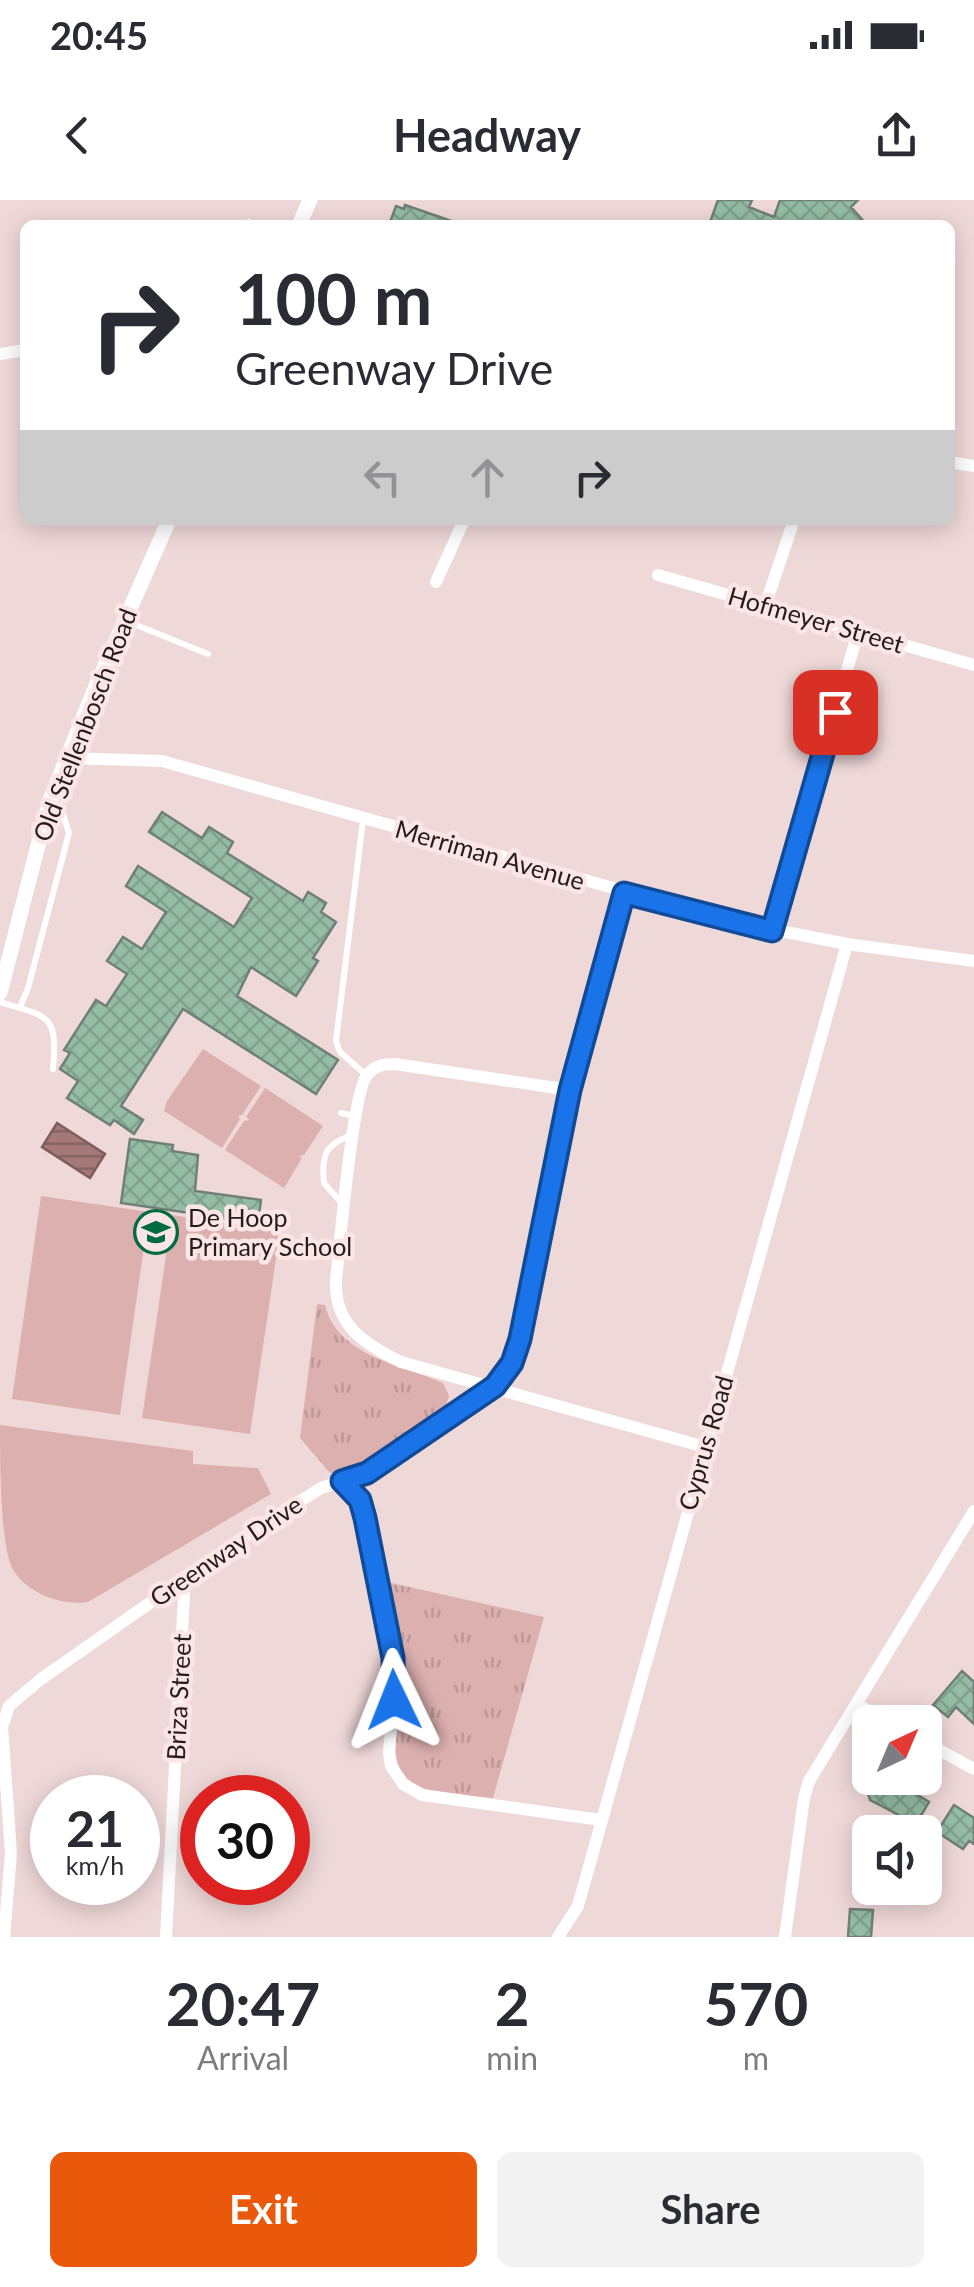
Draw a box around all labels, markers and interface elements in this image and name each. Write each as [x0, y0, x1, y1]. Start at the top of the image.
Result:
text: 20:45 [50, 12, 148, 58]
icon: back [50, 108, 105, 163]
text: Headway [393, 108, 581, 162]
icon: share [869, 108, 924, 163]
text: 100 m [235, 256, 432, 340]
icon: right [70, 260, 200, 390]
text: Greenway Drive [235, 341, 553, 395]
icon: left [355, 450, 410, 505]
icon: ahead [460, 450, 515, 505]
icon: right [565, 450, 620, 505]
street label: Hofmeyer Street [725, 580, 908, 658]
street label: Old Stellenbosch Road [26, 604, 142, 845]
pin [793, 670, 878, 755]
icon: arrive [808, 685, 863, 740]
street label: Merriman Avenue [392, 813, 588, 895]
place label: De Hoop Primary School [188, 1202, 352, 1261]
school or university icon: De Hoop Primary School [133, 1209, 179, 1255]
street label: Cyprus Road [671, 1372, 739, 1514]
street label: Greenway Drive [144, 1488, 307, 1612]
street label: Briza Street [160, 1633, 196, 1761]
position arrow [342, 1648, 446, 1752]
north arrow [852, 1705, 942, 1795]
map controls [852, 1705, 942, 1905]
speed limit sign: 30 [180, 1775, 310, 1905]
text: 21 [66, 1798, 124, 1858]
button: sound [852, 1815, 942, 1905]
text: km/h [66, 1850, 124, 1880]
text: 20:47 [166, 1967, 320, 2039]
text: 2 [495, 1967, 530, 2039]
text: 570 [704, 1967, 808, 2039]
text: Arrival [197, 2038, 289, 2077]
text: min [486, 2038, 538, 2077]
text: m [743, 2038, 769, 2077]
button: Exit [50, 2152, 477, 2267]
button: Share [497, 2152, 924, 2267]

